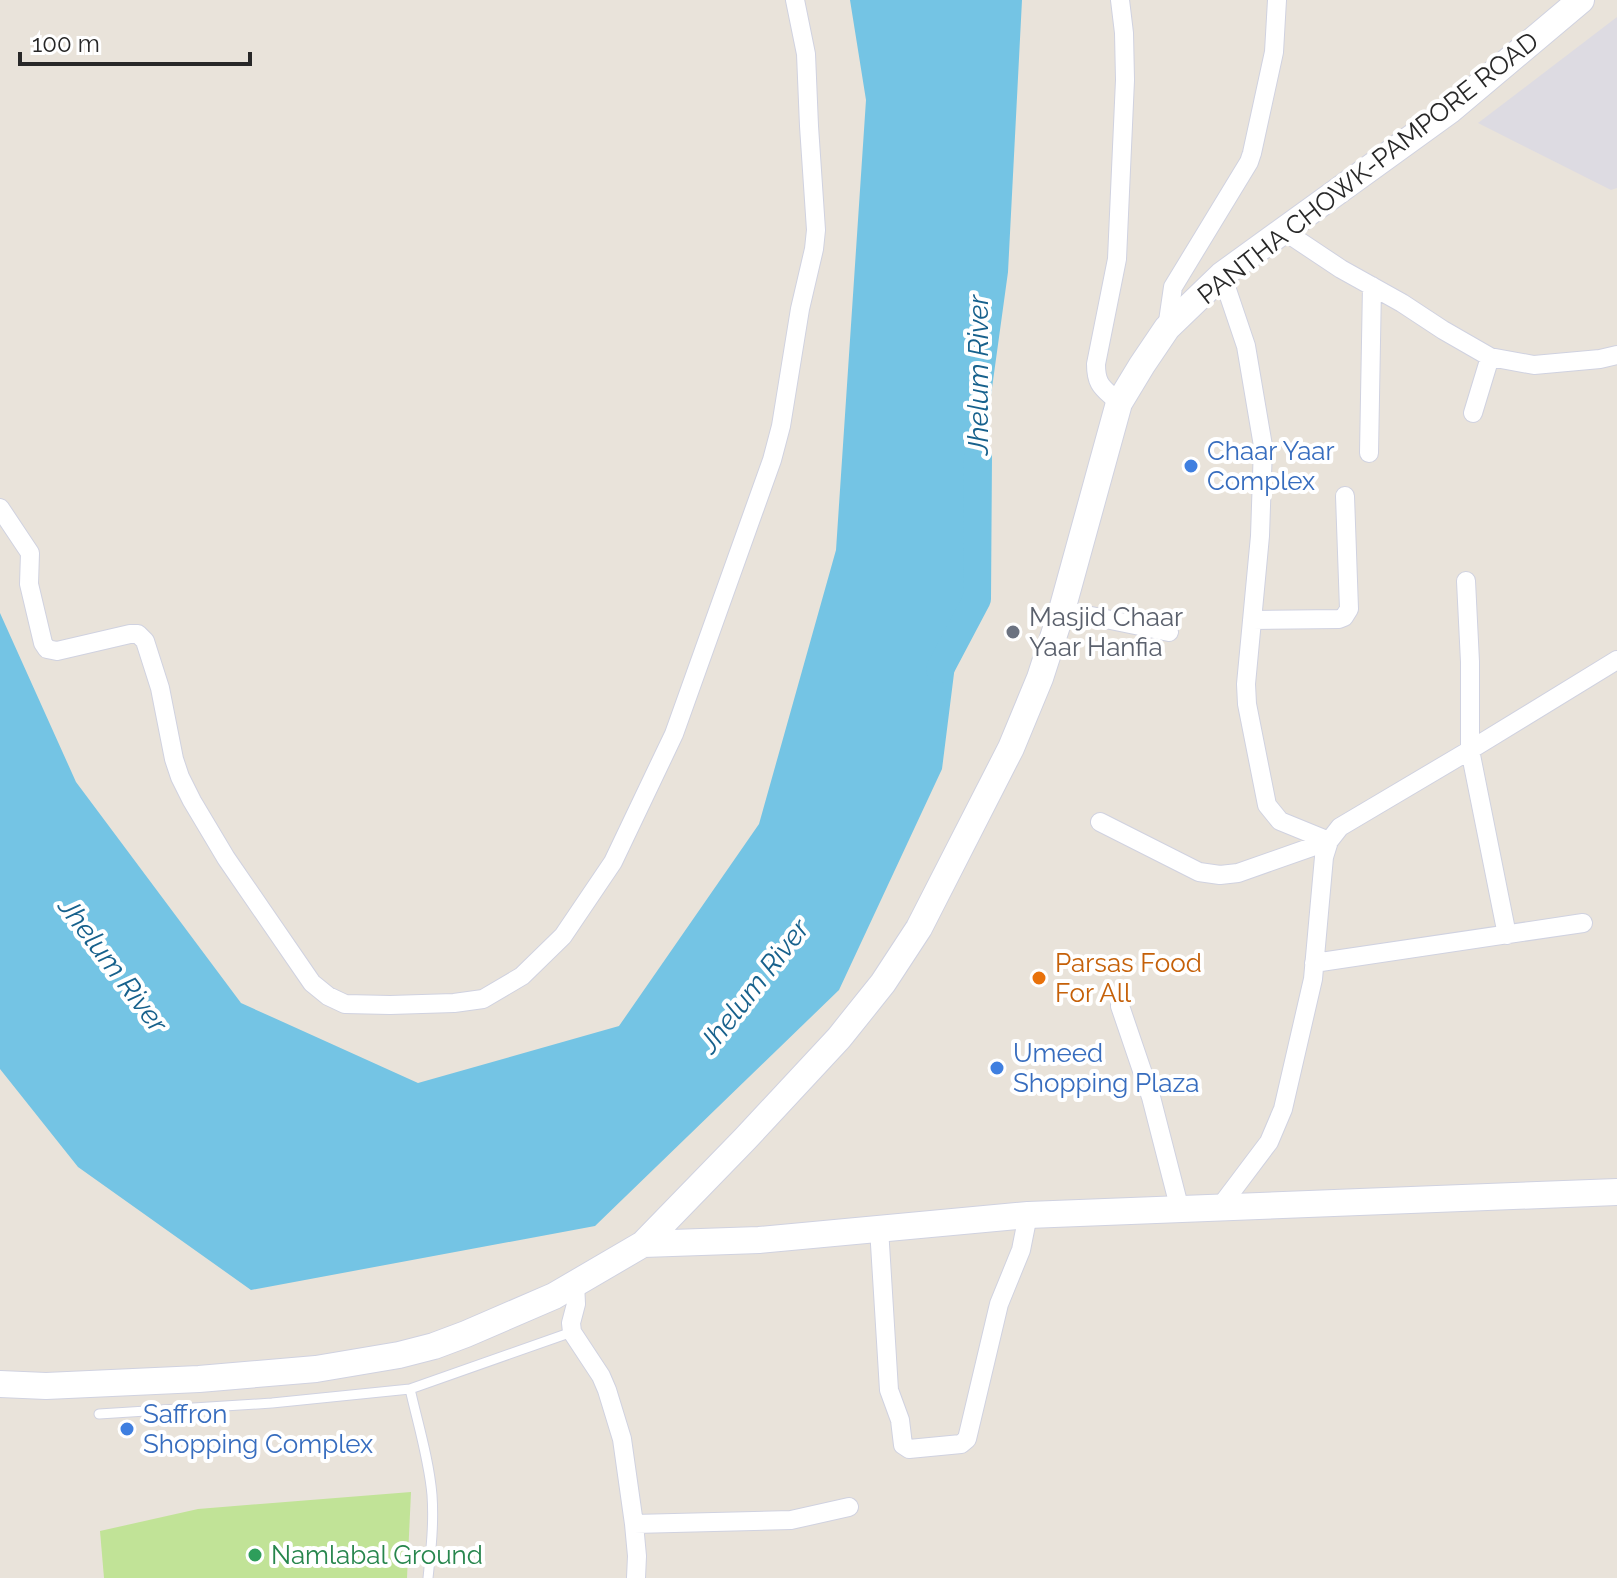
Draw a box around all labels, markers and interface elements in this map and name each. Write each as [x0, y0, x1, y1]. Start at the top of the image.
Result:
scale bar [20, 16, 250, 66]
street label: PANTHA CHOWK-PAMPORE ROAD [1192, 26, 1544, 310]
text: 100 m [32, 29, 100, 58]
water label: Jhelum River [962, 294, 995, 457]
place label: Chaar Yaar Complex [1207, 436, 1335, 496]
marker: Chaar Yaar Complex [1182, 457, 1200, 475]
place label: Masjid Chaar Yaar Hanfia [1029, 602, 1183, 662]
marker: Masjid Chaar Yaar Hanfia [1004, 623, 1022, 641]
water label: Jhelum River [50, 890, 175, 1040]
water label: Jhelum River [691, 912, 817, 1061]
place label: Parsas Food For All [1055, 948, 1202, 1008]
marker: Parsas Food For All [1030, 969, 1048, 987]
place label: Umeed Shopping Plaza [1013, 1038, 1199, 1098]
marker: Umeed Shopping Plaza [988, 1059, 1006, 1077]
place label: Saffron Shopping Complex [143, 1399, 373, 1459]
marker: Saffron Shopping Complex [118, 1420, 136, 1438]
place label: Namlabal Ground [271, 1540, 483, 1570]
marker: Namlabal Ground [246, 1546, 264, 1564]

